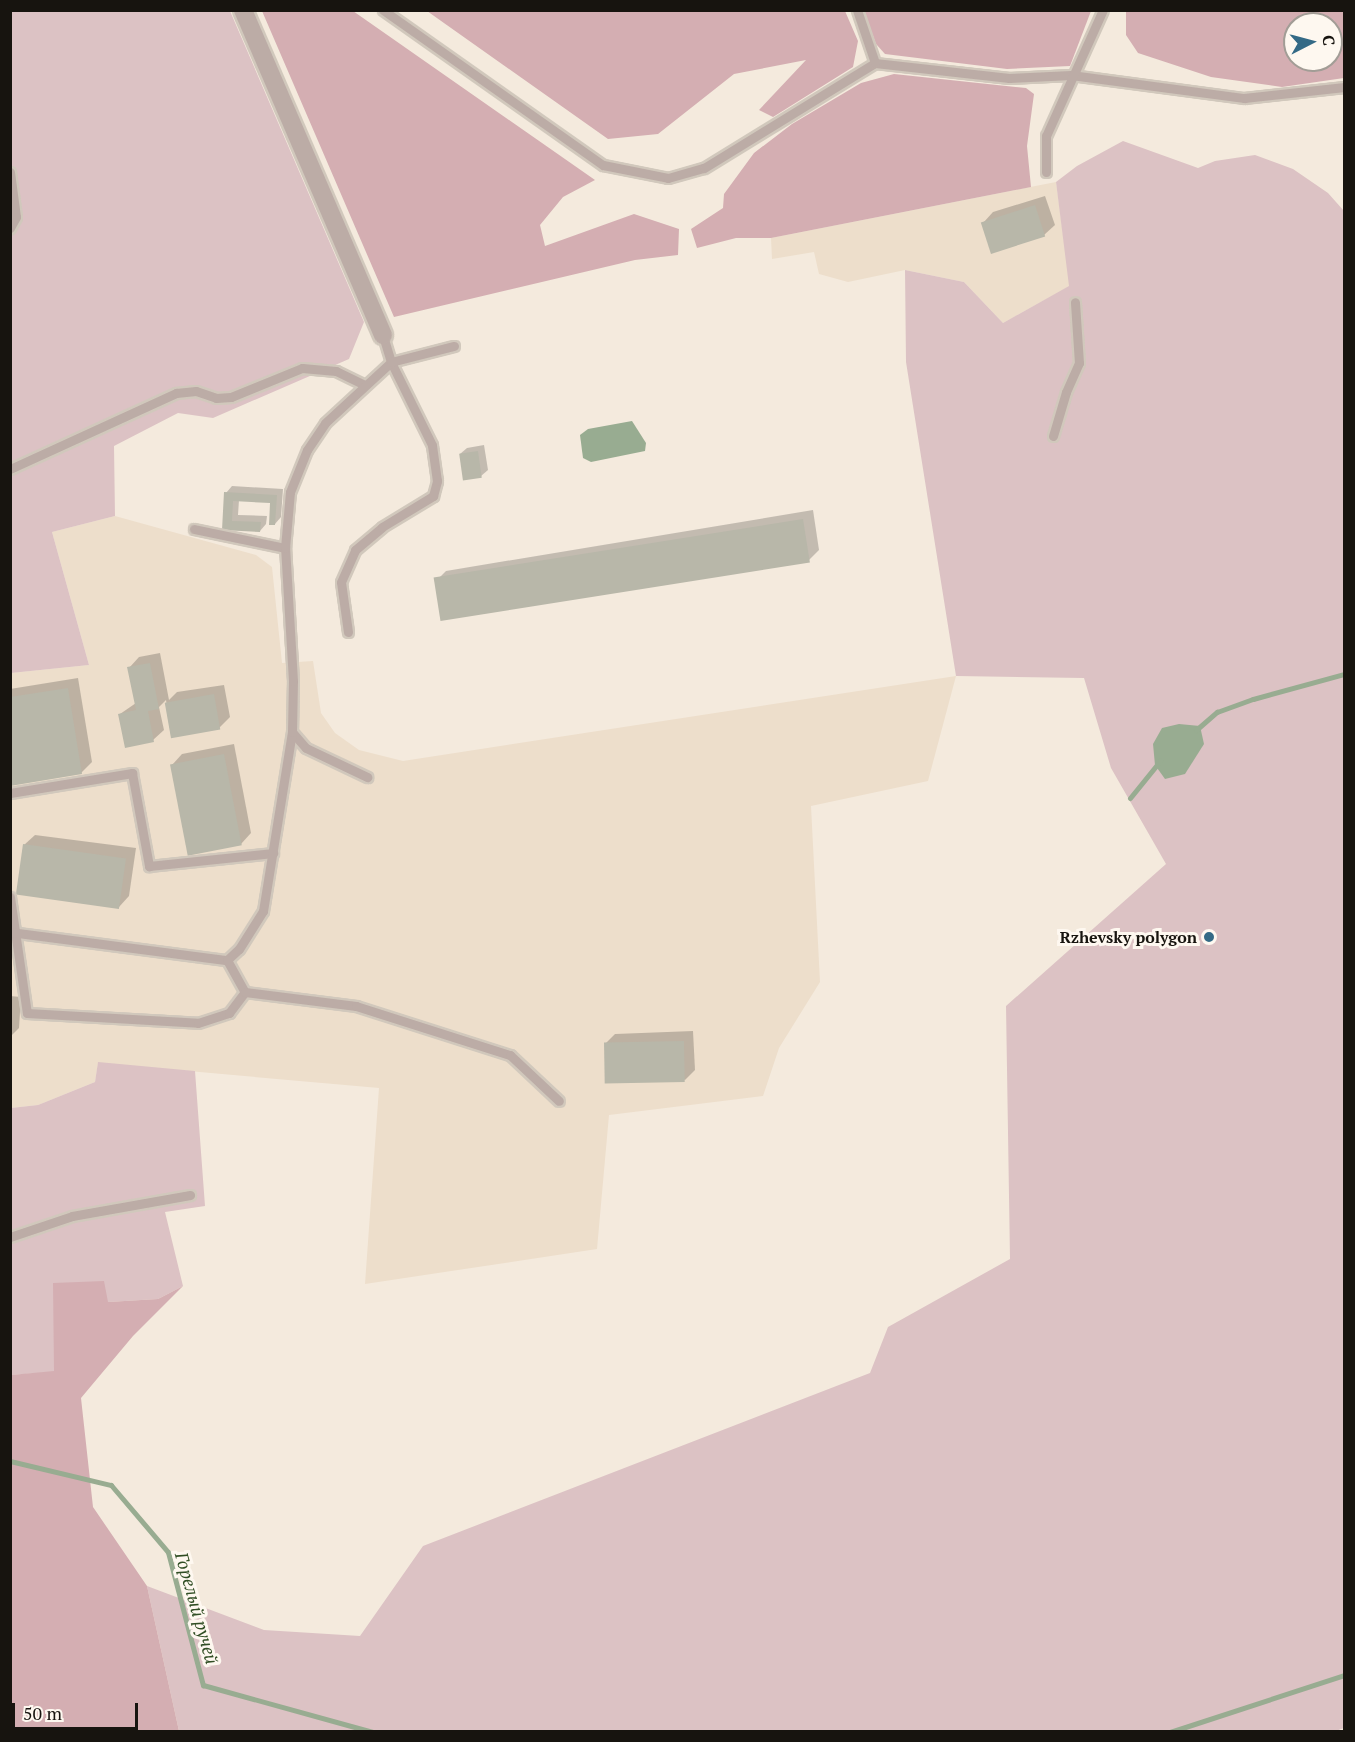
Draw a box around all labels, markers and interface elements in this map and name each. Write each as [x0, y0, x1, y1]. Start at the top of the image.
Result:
north arrow [1283, 12, 1343, 72]
text: С [1317, 34, 1340, 47]
place label: Rzhevsky polygon [1060, 927, 1197, 947]
marker: Rzhevsky polygon [1202, 930, 1216, 944]
water label: Горелый ручей [171, 1549, 223, 1667]
scale bar [15, 1691, 141, 1729]
text: 50 m [23, 1701, 62, 1725]

